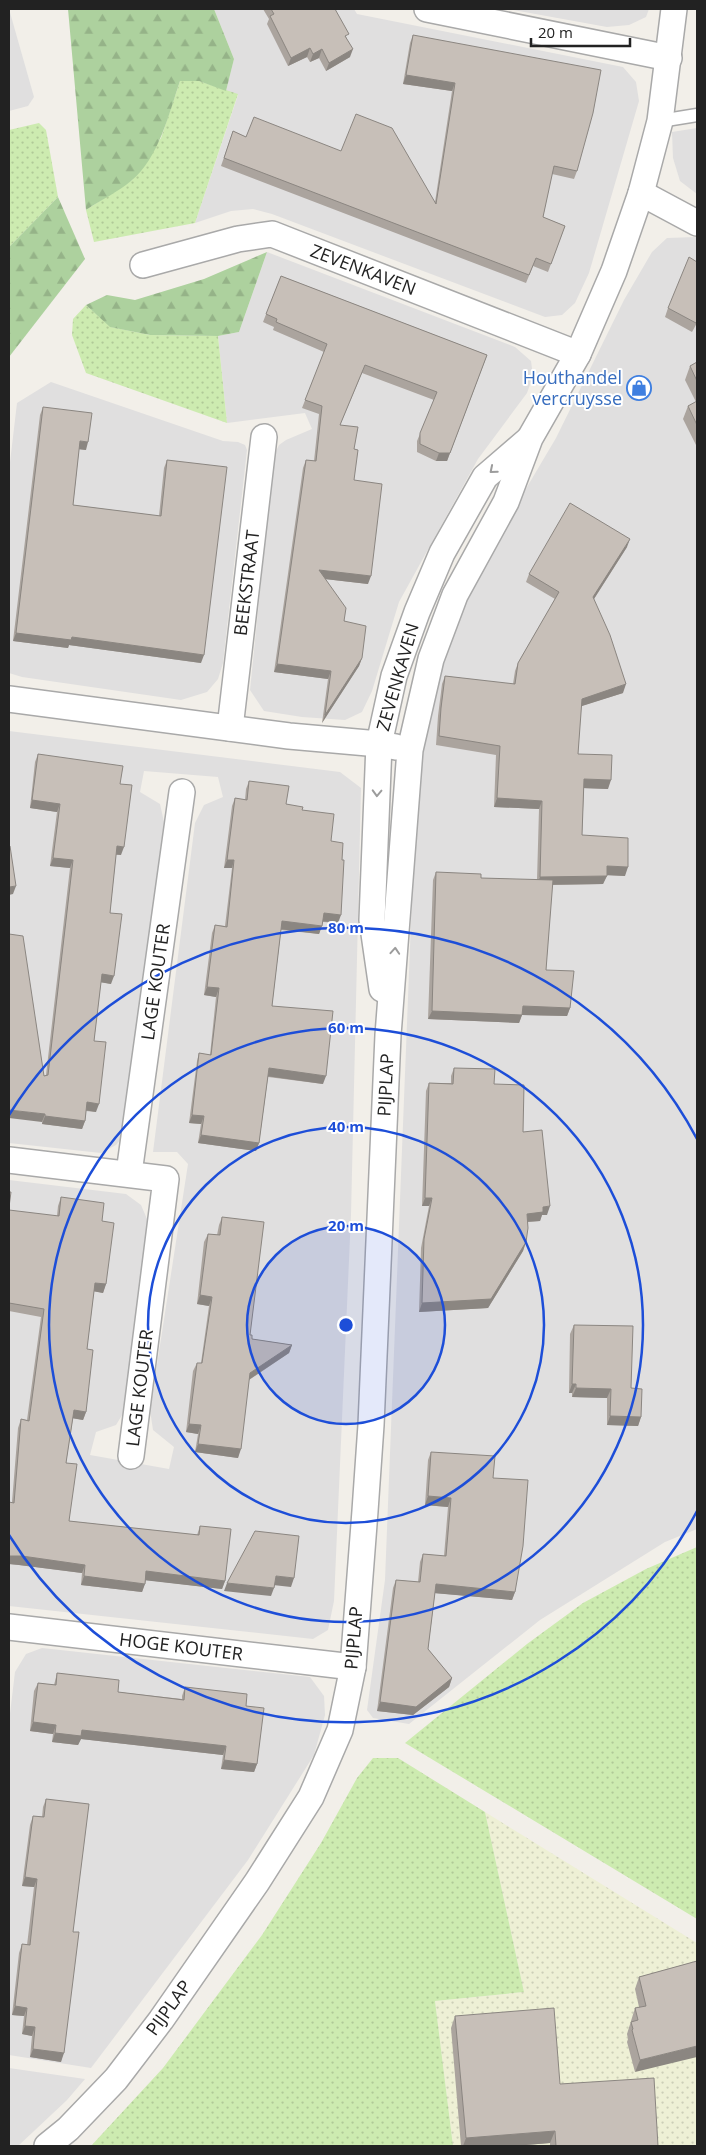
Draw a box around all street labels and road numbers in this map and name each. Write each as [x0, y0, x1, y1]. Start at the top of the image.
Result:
street label: ZEVENKAVEN [307, 238, 420, 300]
street label: BEEKSTRAAT [228, 529, 264, 637]
street label: ZEVENKAVEN [370, 620, 424, 734]
street label: LAGE KOUTER [135, 922, 175, 1042]
street label: PIJPLAP [371, 1053, 399, 1117]
street label: LAGE KOUTER [120, 1328, 158, 1448]
street label: PIJPLAP [338, 1605, 368, 1670]
street label: HOGE KOUTER [118, 1627, 244, 1665]
street label: PIJPLAP [140, 1975, 196, 2040]

